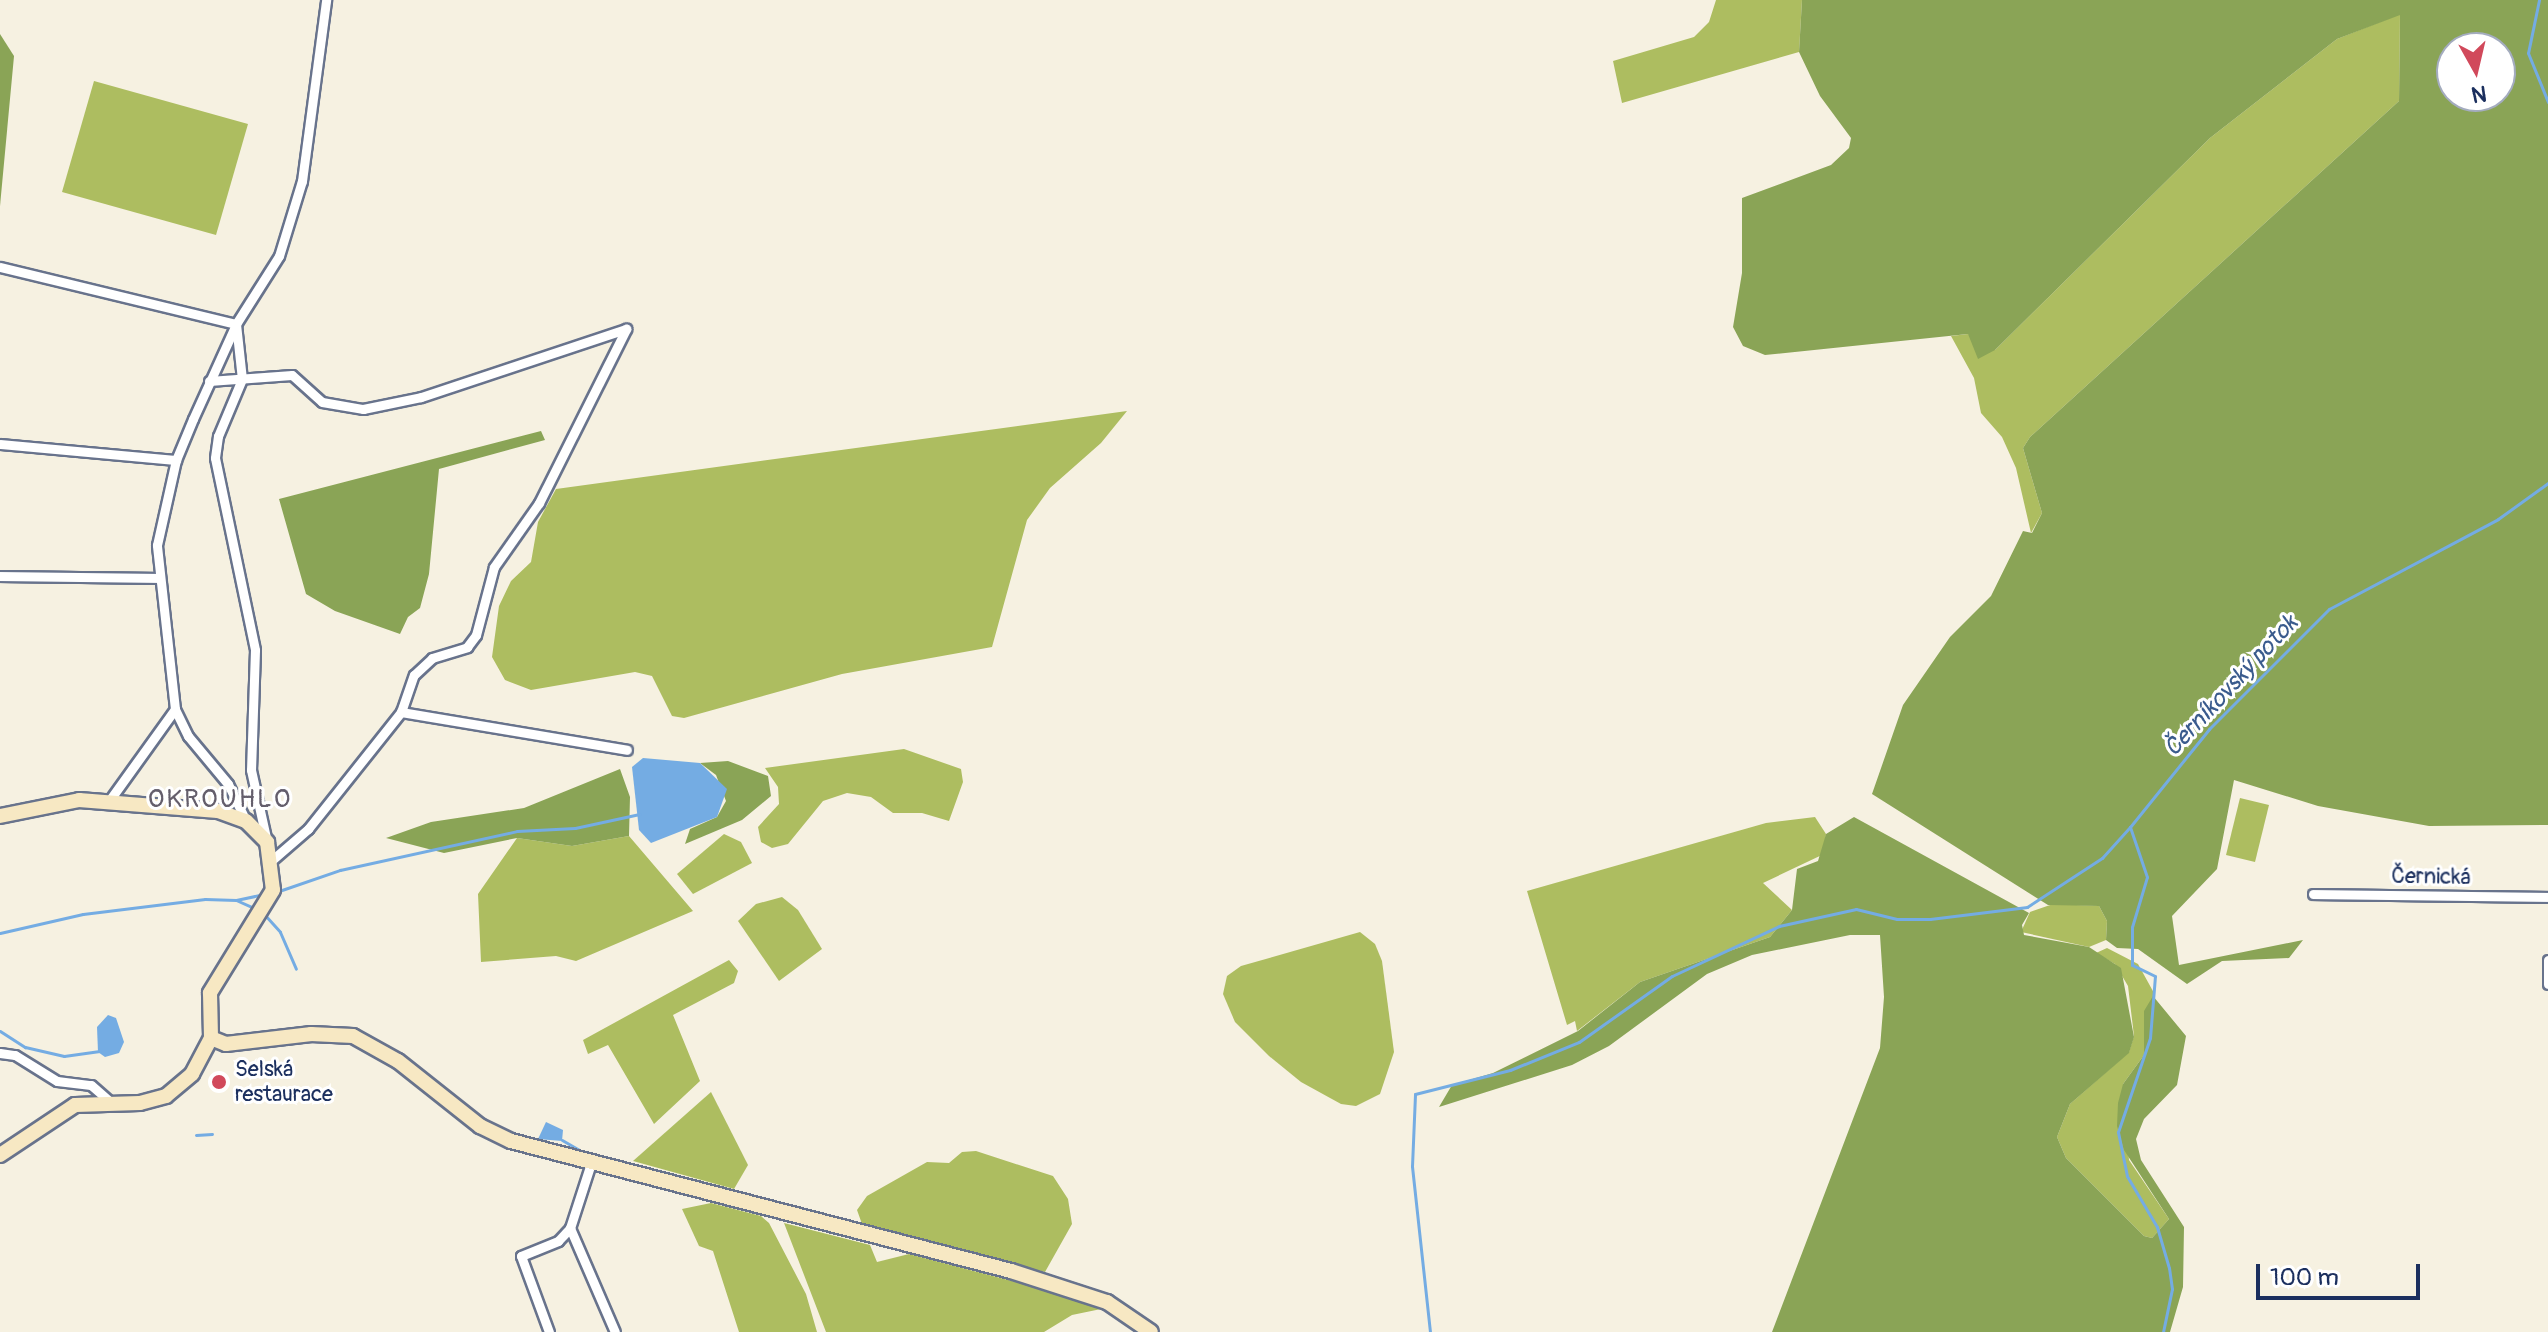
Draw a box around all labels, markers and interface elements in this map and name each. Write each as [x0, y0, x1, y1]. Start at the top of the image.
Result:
north arrow [2436, 32, 2516, 112]
text: N [2470, 79, 2488, 109]
water label: Černíkovský potok [2158, 609, 2304, 763]
district label: OKROUHLO [148, 784, 292, 816]
street label: Černická [2391, 863, 2471, 891]
place label: Selská restaurace [235, 1056, 333, 1108]
marker: Selská restaurace [210, 1073, 228, 1091]
scale bar [2260, 1248, 2424, 1298]
text: 100 m [2270, 1263, 2339, 1292]

